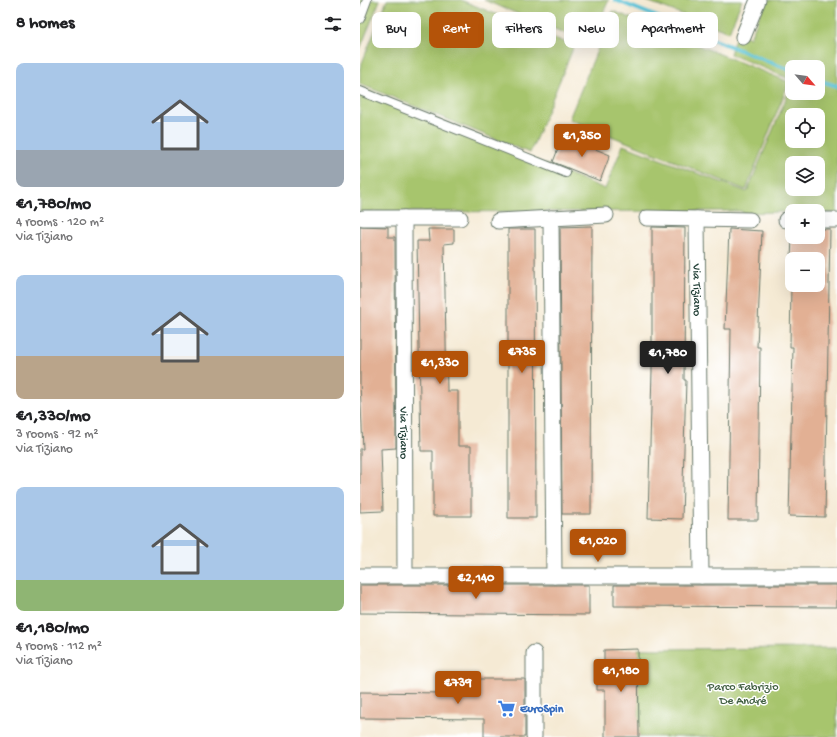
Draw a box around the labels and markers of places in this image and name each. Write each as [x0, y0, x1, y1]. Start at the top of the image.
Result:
pin: €1,350 [549, 124, 615, 158]
pin: €735 [498, 340, 546, 374]
pin: €1,780 [635, 341, 701, 375]
pin: €1,330 [407, 351, 473, 385]
pin: €1,020 [565, 529, 631, 563]
pin: €2,140 [443, 566, 509, 600]
pin: €1,180 [588, 659, 654, 693]
pin: €739 [434, 671, 482, 705]
supermarket icon: EuroSpin [497, 698, 517, 718]
place label: EuroSpin [519, 703, 564, 717]

